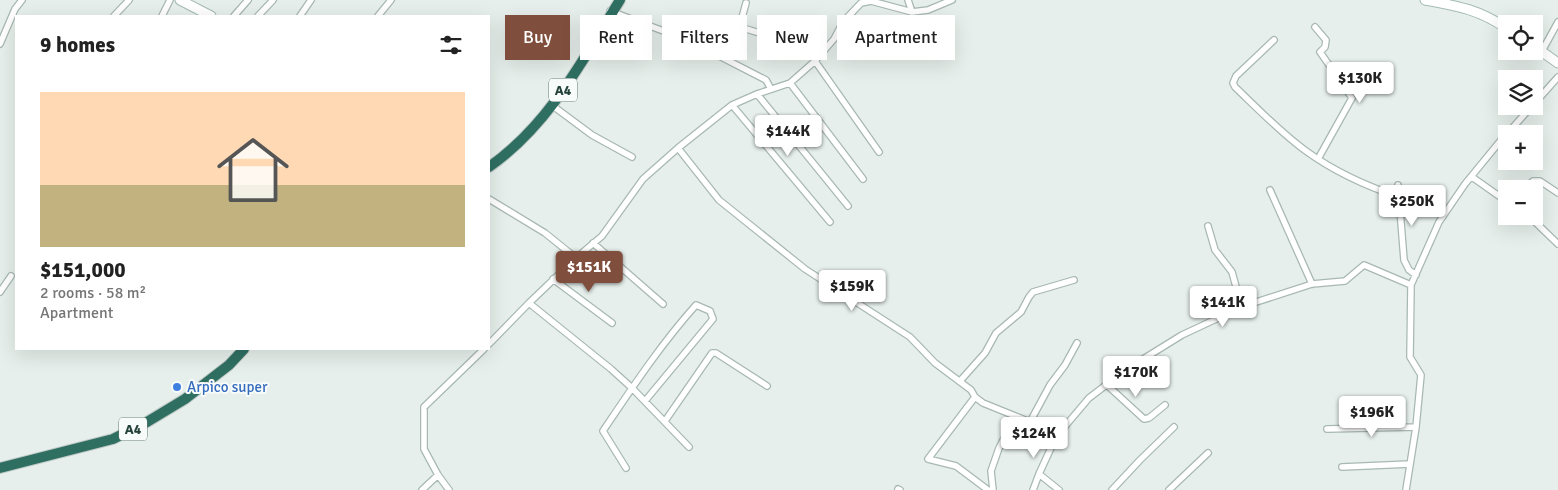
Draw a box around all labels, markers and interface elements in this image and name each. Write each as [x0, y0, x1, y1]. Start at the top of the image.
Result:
chip: Buy [505, 15, 570, 60]
chip: Rent [580, 15, 652, 60]
chip: Filters [662, 15, 747, 60]
chip: New [757, 15, 827, 60]
chip: Apartment [837, 15, 955, 60]
map controls [1498, 15, 1543, 225]
button: locate [1498, 15, 1543, 60]
icon: filters [437, 31, 465, 59]
text: 9 homes [40, 32, 115, 58]
pin: $130K [1325, 62, 1395, 104]
text: $130K [1338, 68, 1382, 88]
button: layers [1498, 70, 1543, 115]
road number: A4 [549, 78, 577, 102]
pin: $144K [753, 114, 823, 157]
text: $144K [766, 121, 810, 141]
icon: home [208, 125, 298, 215]
button: + [1498, 125, 1543, 170]
button: − [1498, 180, 1543, 225]
pin: $250K [1377, 184, 1447, 227]
text: $250K [1390, 191, 1434, 211]
pin: $151K [554, 250, 624, 293]
text: $151,000 [40, 257, 126, 283]
text: $151K [567, 257, 611, 277]
pin: $159K [817, 270, 887, 312]
text: $159K [830, 276, 874, 296]
text: 2 rooms · 58 m² [40, 283, 146, 303]
pin: $141K [1188, 286, 1258, 328]
text: $141K [1201, 292, 1245, 312]
text: Apartment [40, 303, 113, 323]
pin: $170K [1101, 356, 1171, 398]
text: $170K [1114, 362, 1158, 382]
place label: Arpico super [187, 378, 268, 396]
marker: Arpico super [171, 381, 183, 393]
pin: $196K [1337, 396, 1407, 438]
text: $196K [1350, 402, 1394, 422]
pin: $124K [999, 416, 1069, 459]
road number: A4 [119, 418, 147, 440]
text: $124K [1012, 423, 1056, 443]

